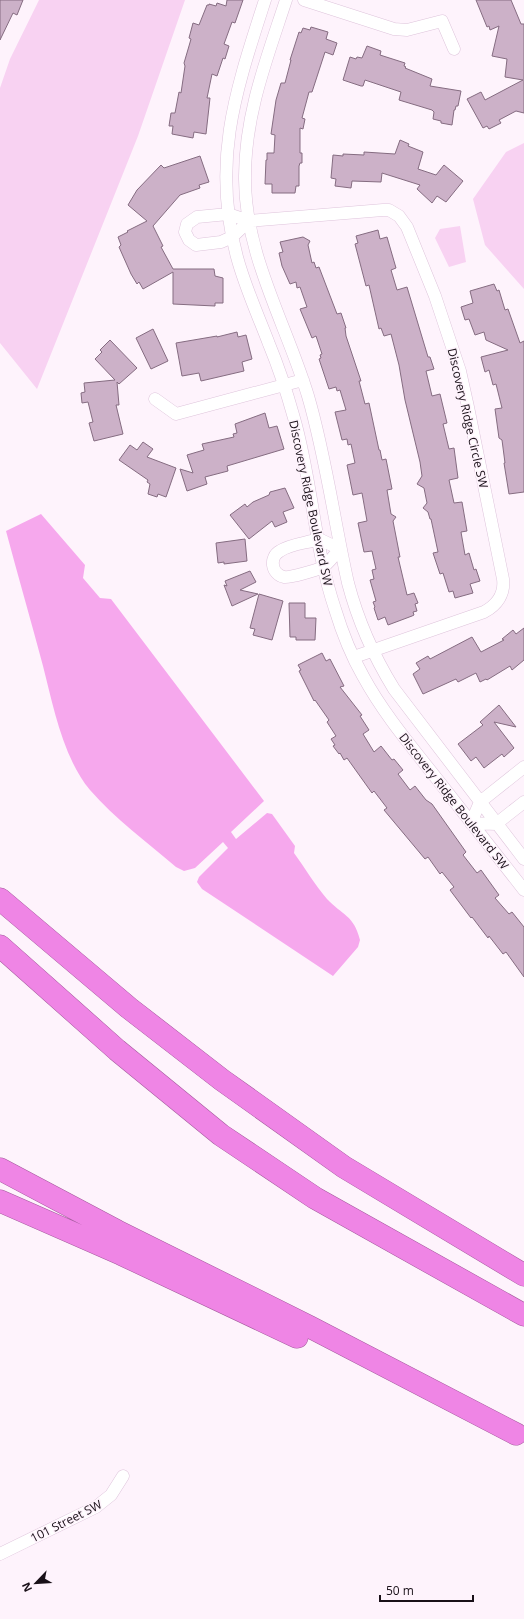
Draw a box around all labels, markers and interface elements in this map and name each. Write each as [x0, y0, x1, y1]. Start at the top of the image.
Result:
street label: Discovery Ridge Circle SW [444, 346, 492, 490]
street label: Discovery Ridge Boulevard SW [285, 419, 337, 587]
street label: Discovery Ridge Boulevard SW [395, 729, 513, 873]
street label: 101 Street SW [27, 1496, 105, 1546]
north arrow [16, 1563, 56, 1603]
scale bar [380, 1577, 473, 1603]
text: N [18, 1580, 35, 1595]
text: 50 m [386, 1582, 414, 1599]

